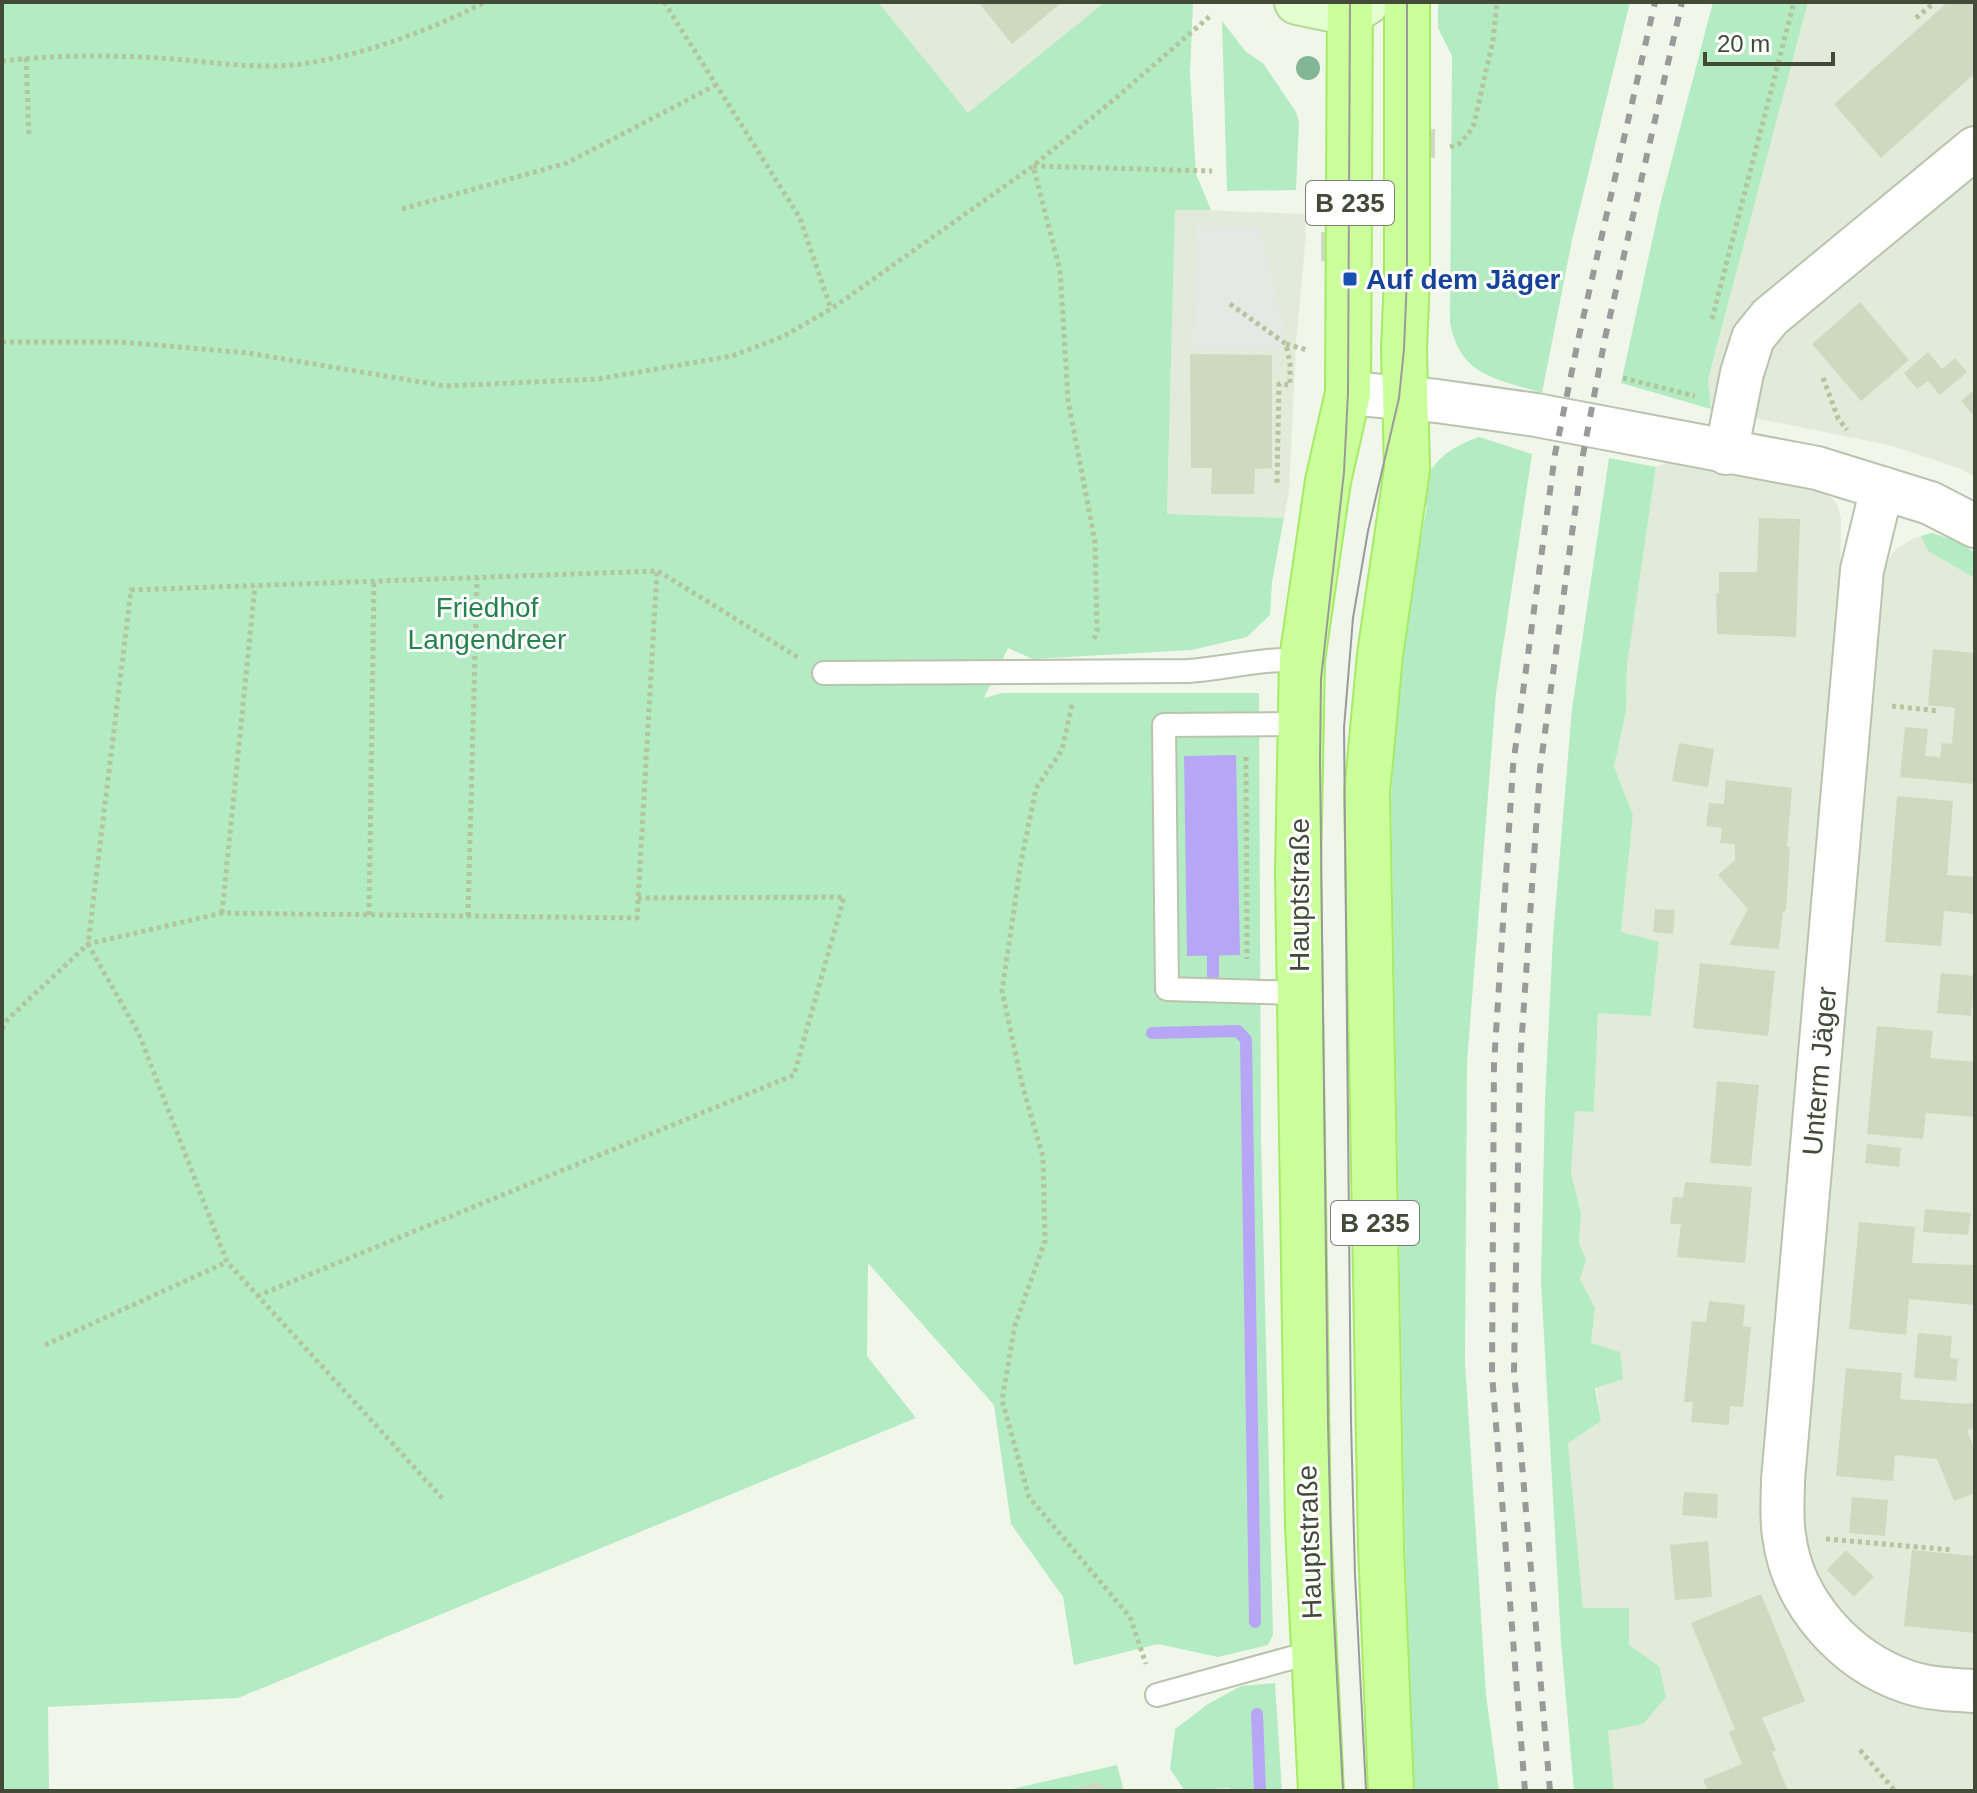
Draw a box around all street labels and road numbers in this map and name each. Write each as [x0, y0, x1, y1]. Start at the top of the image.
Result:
road number: B 235 [1306, 181, 1394, 225]
street label: Hauptstraße [1284, 818, 1315, 972]
street label: Unterm Jäger [1797, 985, 1842, 1157]
road number: B 235 [1331, 1201, 1419, 1245]
street label: Hauptstraße [1291, 1464, 1328, 1620]

